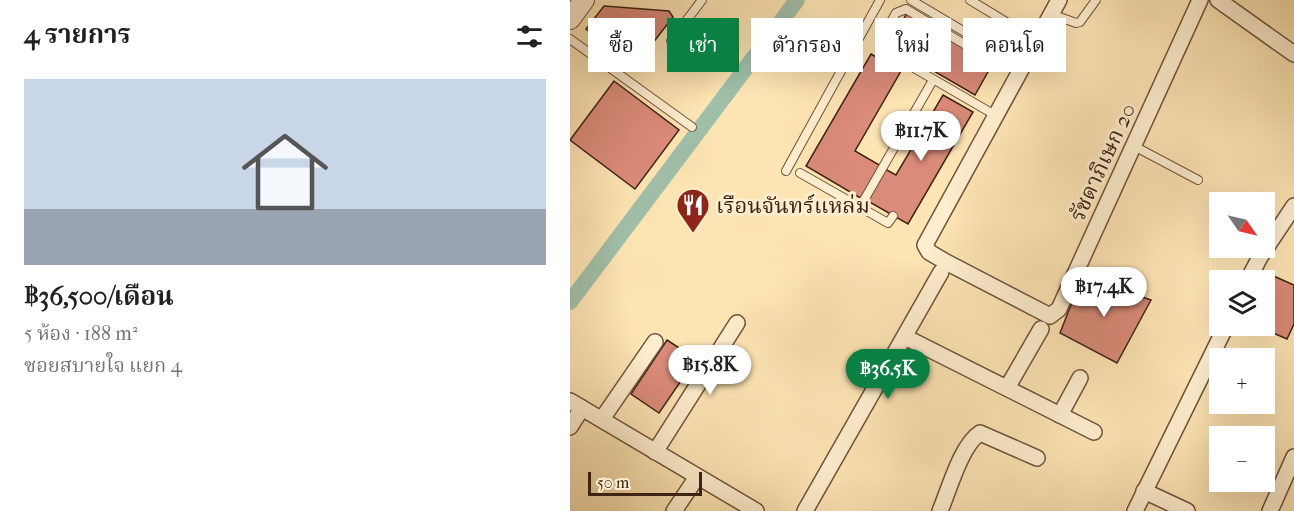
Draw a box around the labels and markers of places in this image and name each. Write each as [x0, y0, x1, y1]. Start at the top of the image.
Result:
pin: ฿11.7K [872, 111, 970, 162]
restaurant icon: เรือนจันทร์แหล่ม [675, 187, 711, 234]
place label: เรือนจันทร์แหล่ม [716, 193, 870, 219]
pin: ฿17.4K [1055, 267, 1153, 318]
pin: ฿15.8K [661, 345, 759, 396]
pin: ฿36.5K [839, 349, 937, 400]

